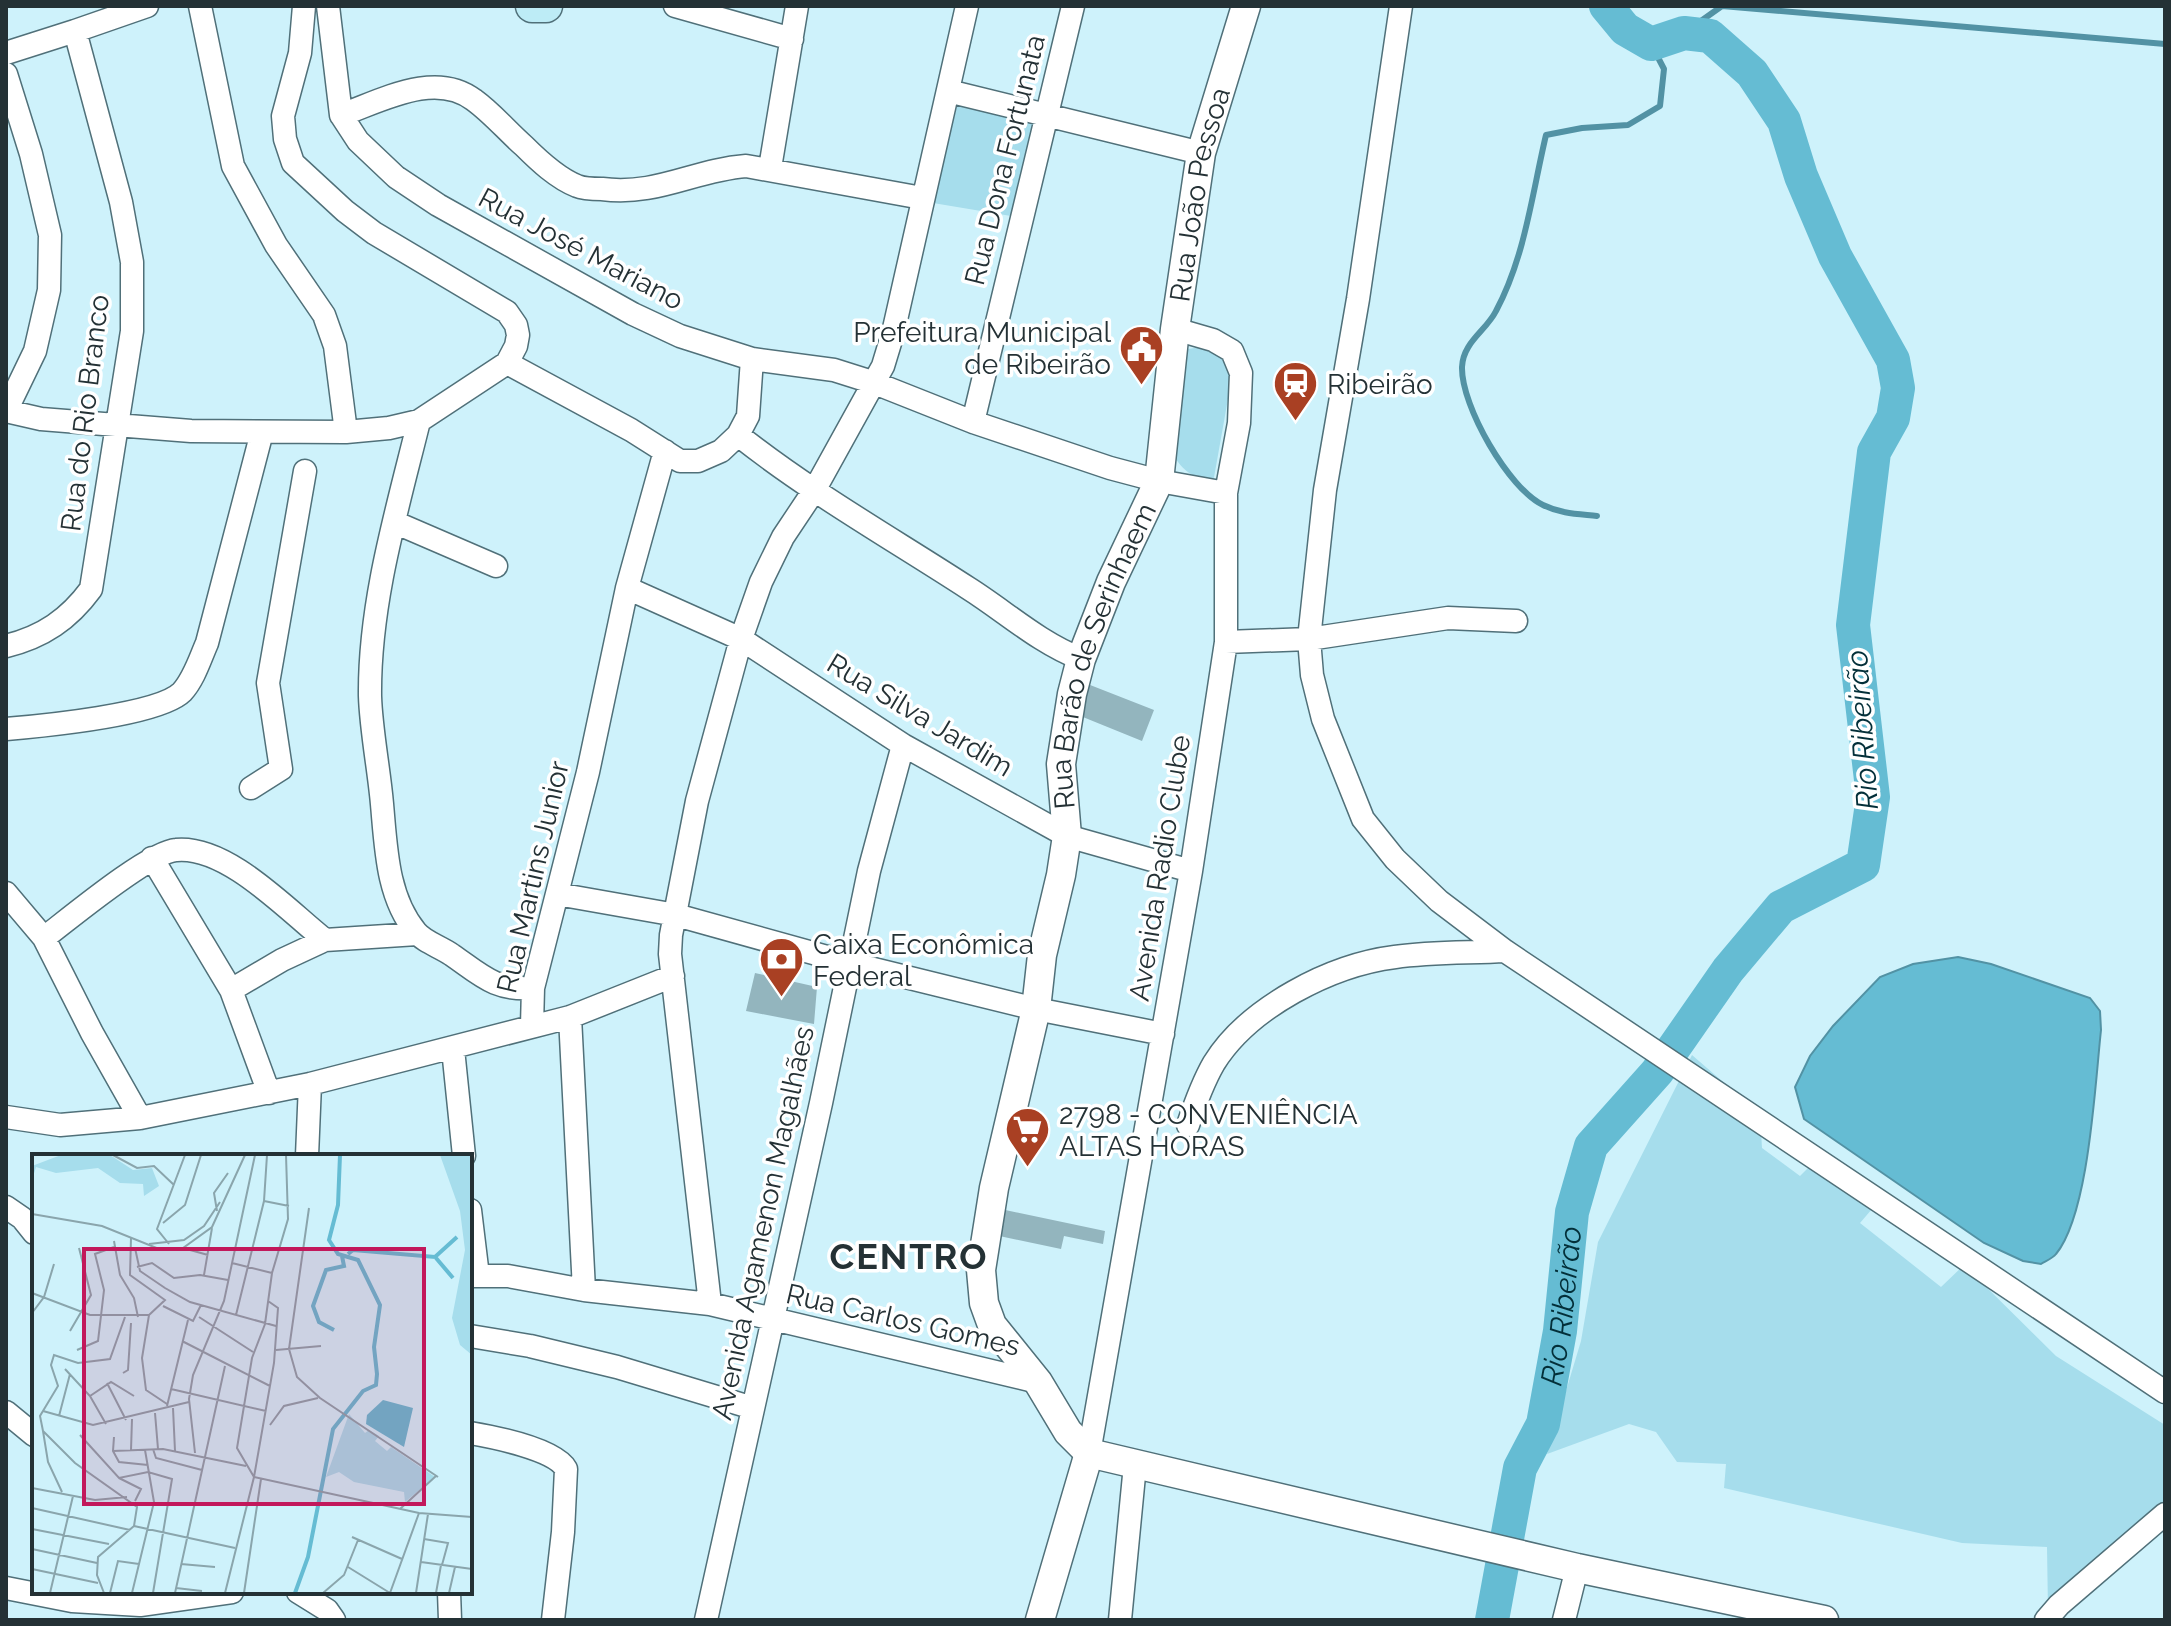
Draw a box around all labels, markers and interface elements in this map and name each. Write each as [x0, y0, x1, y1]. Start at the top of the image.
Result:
street label: Rua Dona Fortunata [958, 31, 1052, 289]
street label: Rua João Pessoa [1163, 83, 1237, 304]
street label: Rua José Mariano [473, 181, 689, 317]
street label: Rua do Rio Branco [54, 293, 116, 533]
place label: Prefeitura Municipal de Ribeirão [853, 316, 1111, 381]
public building icon: Prefeitura Municipal de Ribeirão [1118, 324, 1166, 387]
station icon: Ribeirão [1272, 360, 1320, 423]
place label: Ribeirão [1327, 368, 1433, 401]
street label: Rua Barão de Serinhaem [1044, 498, 1163, 810]
street label: Rua Silva Jardim [821, 647, 1019, 783]
water label: Rio Ribeirão [1839, 649, 1885, 811]
street label: Avenida Radio Clube [1123, 733, 1197, 1003]
street label: Rua Martins Junior [490, 758, 576, 996]
place label: Caixa Econômica Federal [813, 928, 1034, 993]
bank icon: Caixa Econômica Federal [758, 936, 806, 999]
street label: Avenida Agamenon Magalhães [705, 1023, 821, 1423]
place label: 2798 - CONVENIÊNCIA ALTAS HORAS [1059, 1098, 1358, 1163]
supermarket icon: 2798 - CONVENIÊNCIA ALTAS HORAS [1004, 1106, 1052, 1169]
inset map [32, 1154, 472, 1594]
water label: Rio Ribeirão [1533, 1224, 1588, 1388]
district label: CENTRO [829, 1235, 989, 1277]
street label: Rua Carlos Gomes [783, 1277, 1023, 1363]

